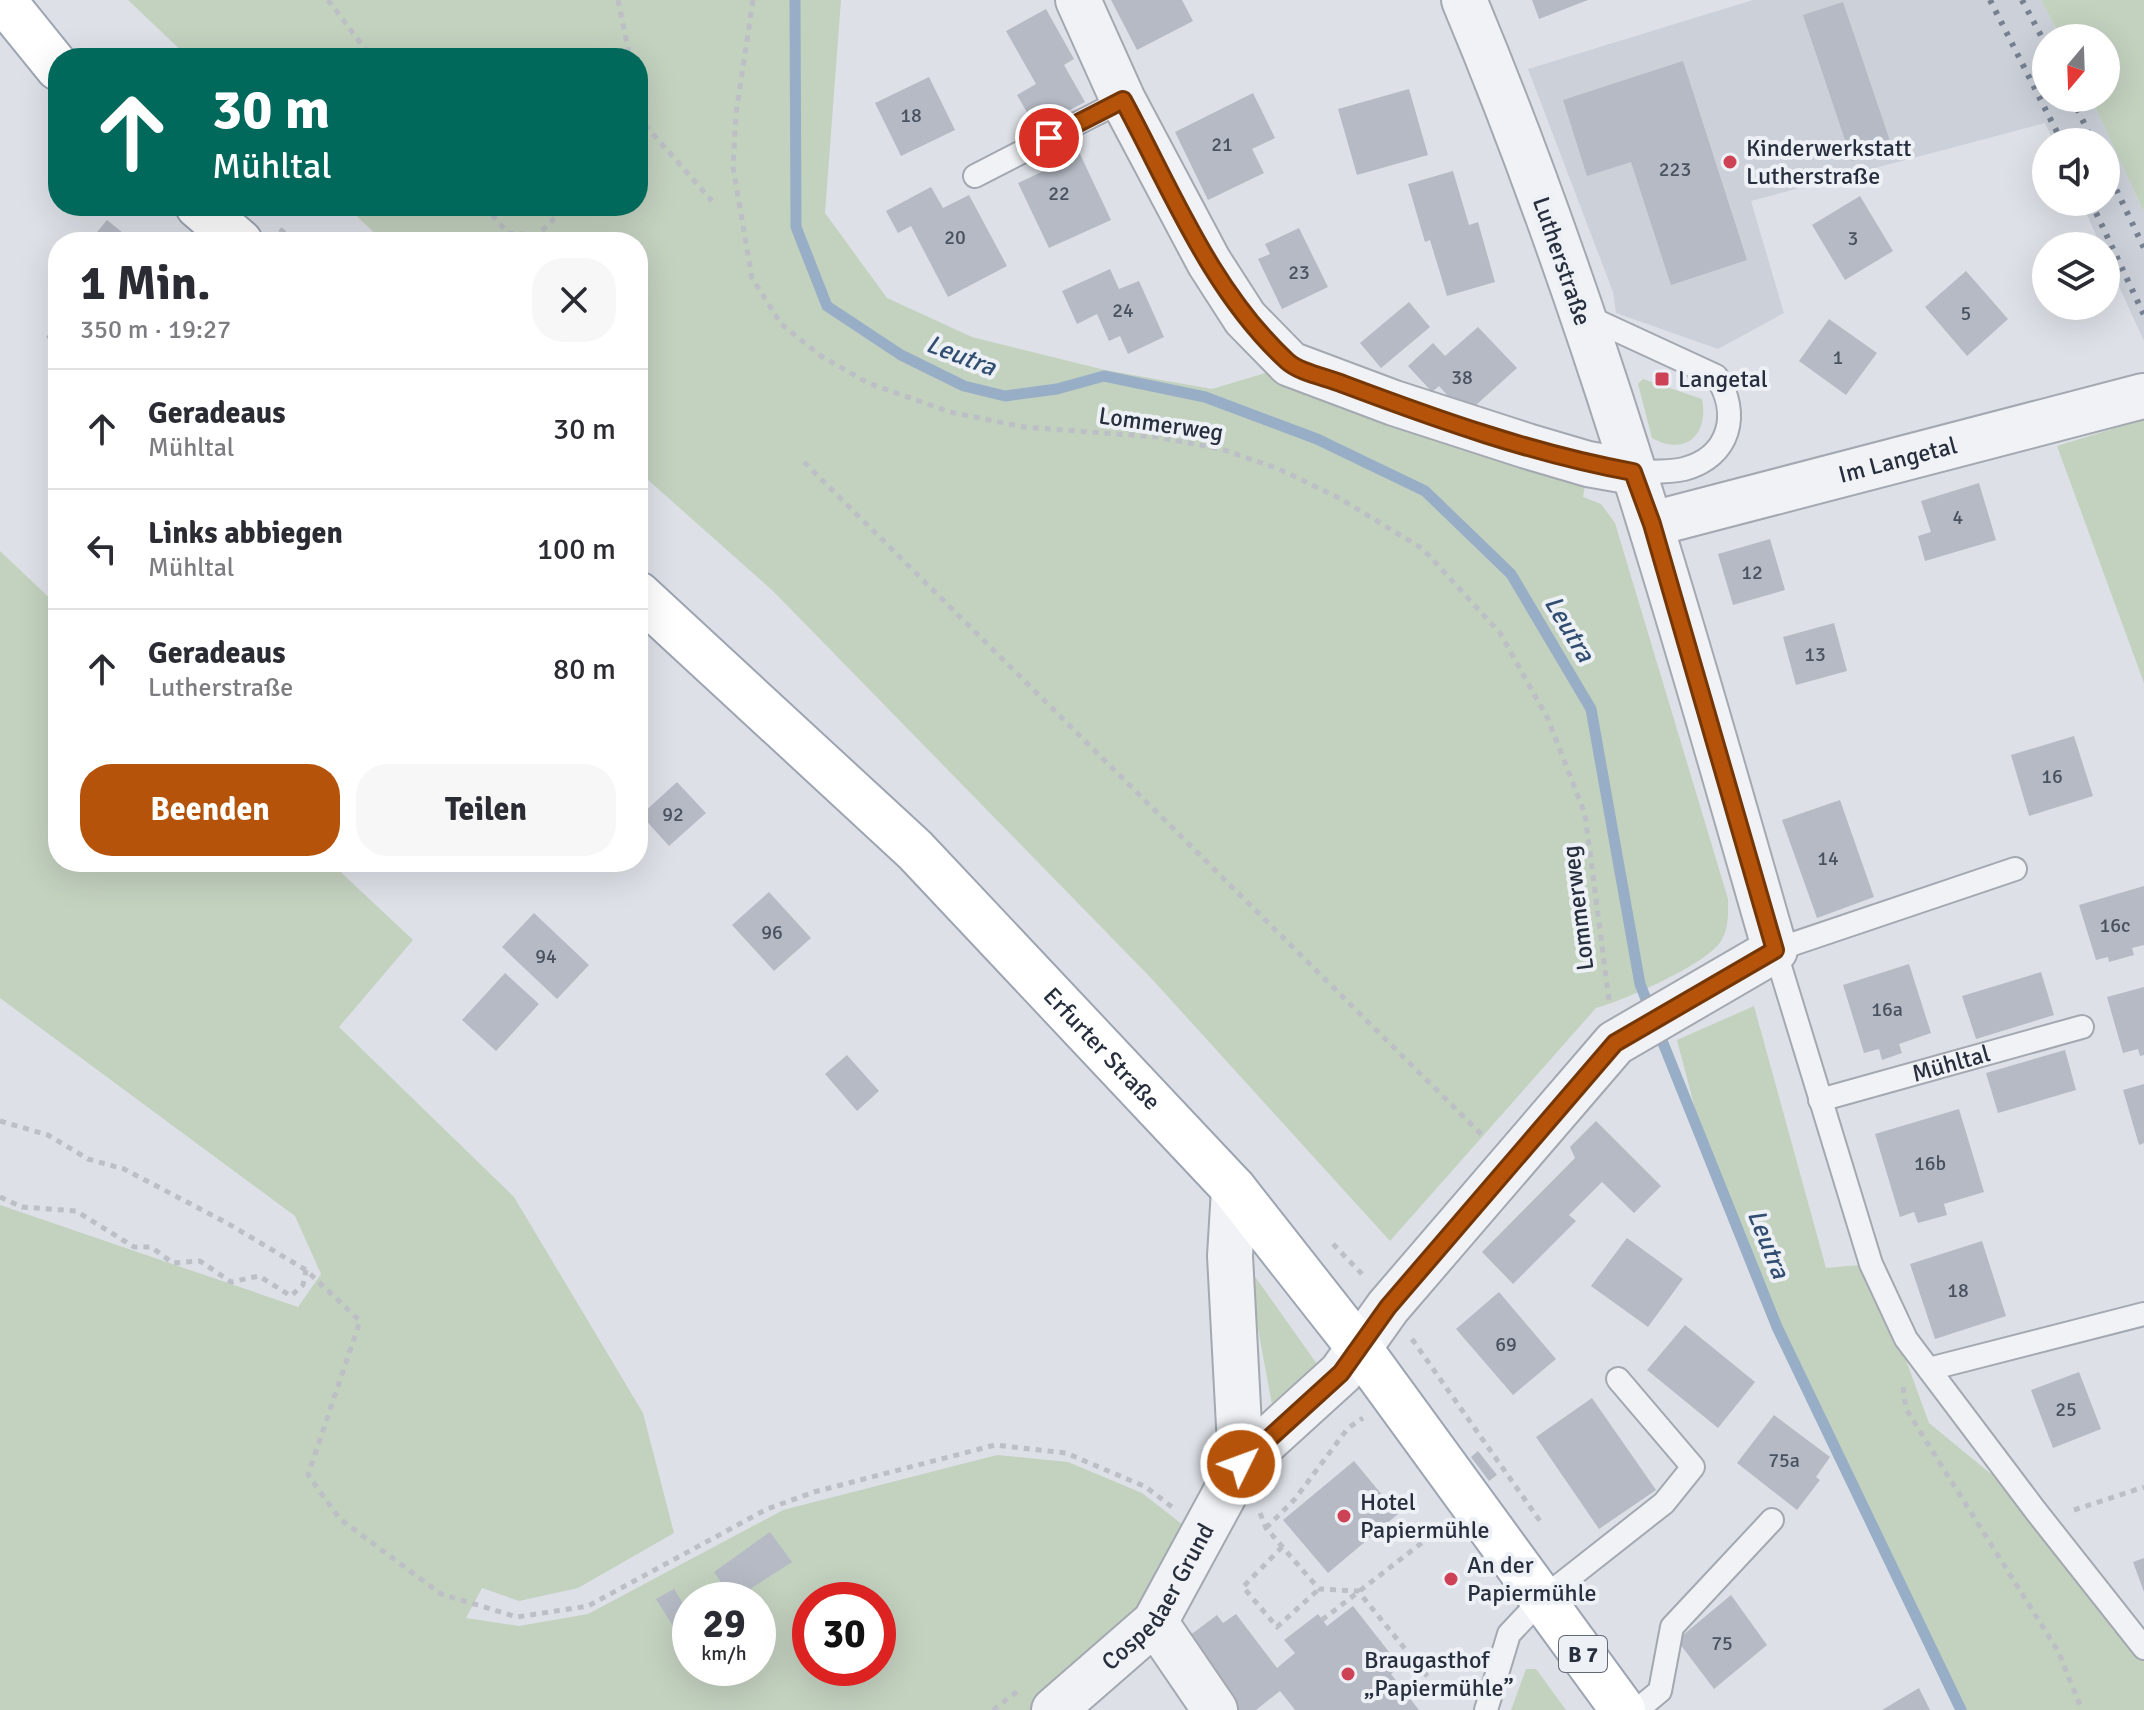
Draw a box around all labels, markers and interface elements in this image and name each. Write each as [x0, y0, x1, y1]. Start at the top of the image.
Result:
north arrow [2032, 24, 2120, 112]
map controls [2032, 24, 2120, 320]
text: 30 m [212, 75, 330, 144]
icon: ahead [80, 80, 184, 184]
house number: 18 [900, 103, 922, 128]
pin [1015, 104, 1083, 172]
icon: arrive [1027, 116, 1071, 160]
button: sound [2032, 128, 2120, 216]
house number: 21 [1211, 132, 1233, 157]
place label: Kinderwerkstatt Lutherstraße [1746, 133, 1912, 191]
text: Mühltal [212, 144, 332, 189]
marker: Kinderwerkstatt Lutherstraße [1721, 153, 1739, 171]
house number: 223 [1659, 157, 1691, 182]
house number: 22 [1048, 181, 1070, 206]
street label: Lutherstraße [1526, 193, 1598, 329]
house number: 20 [944, 225, 966, 250]
house number: 3 [1848, 226, 1858, 251]
button: layers [2032, 232, 2120, 320]
text: 1 Min. [80, 254, 211, 313]
button: close [532, 258, 616, 342]
house number: 23 [1288, 260, 1310, 285]
house number: 24 [1112, 298, 1134, 323]
house number: 5 [1961, 301, 1971, 326]
text: 350 m · 19:27 [80, 314, 231, 346]
water label: Leutra [922, 328, 1001, 384]
house number: 1 [1833, 345, 1843, 370]
place label: Langetal [1678, 364, 1768, 394]
house number: 38 [1451, 365, 1473, 390]
marker: Langetal [1653, 370, 1671, 388]
text: Geradeaus [148, 395, 286, 432]
street label: Lommerweg [1097, 400, 1225, 448]
icon: ahead [80, 407, 124, 451]
text: 30 m [553, 411, 616, 448]
street label: Im Langetal [1835, 430, 1960, 490]
text: Mühltal [148, 432, 235, 464]
house number: 4 [1953, 505, 1964, 530]
text: Links abbiegen [148, 515, 343, 552]
icon: left [80, 527, 124, 571]
text: 100 m [537, 531, 616, 568]
text: Mühltal [148, 552, 235, 584]
house number: 12 [1741, 560, 1763, 585]
water label: Leutra [1537, 590, 1602, 669]
text: Geradeaus [148, 635, 286, 672]
house number: 13 [1804, 642, 1826, 667]
icon: ahead [80, 647, 124, 691]
text: 80 m [553, 651, 616, 688]
text: Lutherstraße [148, 672, 293, 704]
button: Beenden [80, 764, 340, 856]
button: Teilen [356, 764, 616, 856]
house number: 16 [2041, 764, 2063, 789]
house number: 92 [662, 802, 684, 827]
street label: Lommerweg [1555, 844, 1601, 972]
house number: 14 [1817, 846, 1839, 871]
house number: 16c [2099, 913, 2131, 938]
house number: 96 [761, 920, 783, 945]
house number: 94 [535, 944, 557, 969]
street label: Erfurter Straße [1037, 981, 1167, 1116]
house number: 16a [1871, 997, 1903, 1022]
street label: Mühltal [1909, 1038, 1994, 1089]
house number: 16b [1914, 1151, 1946, 1176]
water label: Leutra [1740, 1205, 1797, 1284]
house number: 18 [1947, 1278, 1969, 1303]
house number: 69 [1495, 1332, 1517, 1357]
house number: 25 [2055, 1397, 2077, 1422]
position arrow [1199, 1422, 1283, 1506]
house number: 75a [1768, 1448, 1800, 1473]
place label: Hotel Papiermühle [1360, 1487, 1489, 1545]
marker: Hotel Papiermühle [1335, 1507, 1353, 1525]
street label: Cospedaer Grund [1095, 1518, 1221, 1677]
place label: An der Papiermühle [1467, 1550, 1596, 1608]
marker: An der Papiermühle [1442, 1570, 1460, 1588]
speed limit sign: 30 [792, 1582, 896, 1686]
text: 29 [702, 1599, 746, 1649]
house number: 75 [1711, 1631, 1733, 1656]
road number: B 7 [1559, 1636, 1607, 1672]
text: km/h [701, 1641, 747, 1666]
place label: Braugasthof „Papiermühle” [1364, 1645, 1514, 1703]
marker: Braugasthof „Papiermühle” [1339, 1665, 1357, 1683]

